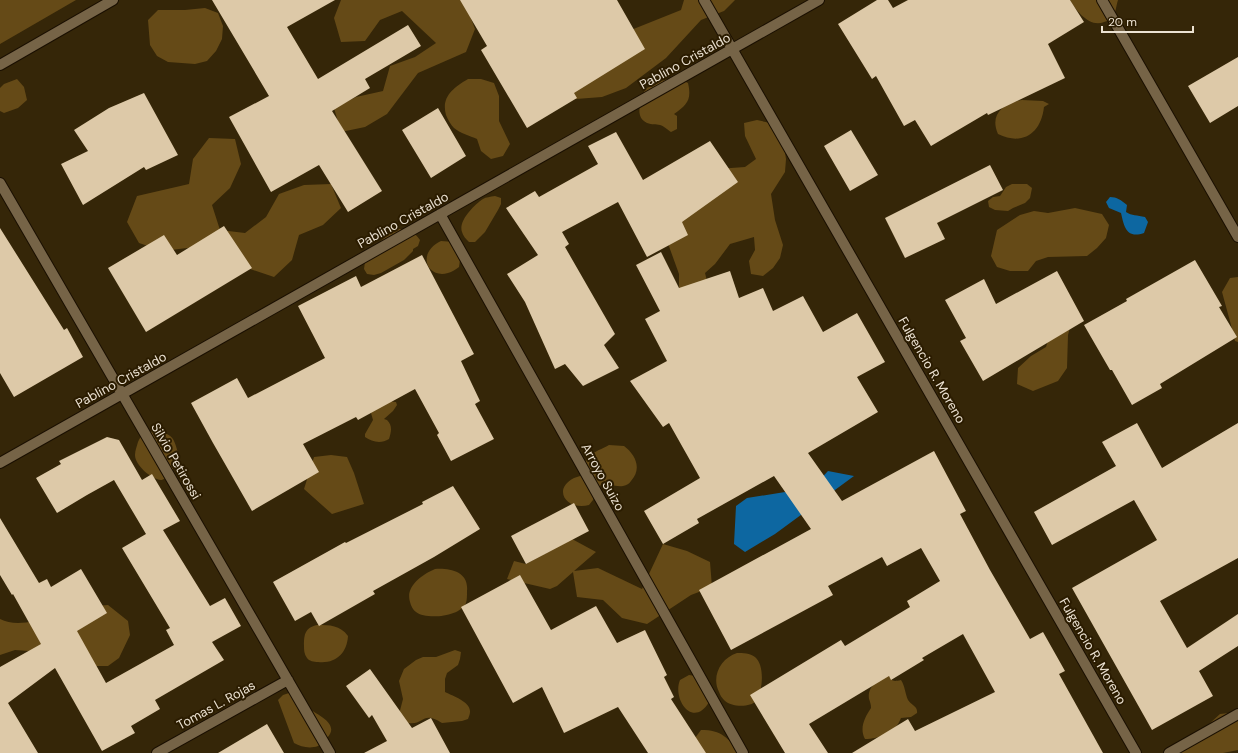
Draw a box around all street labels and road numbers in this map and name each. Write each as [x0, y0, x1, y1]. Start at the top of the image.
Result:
street label: Pablino Cristaldo [636, 29, 734, 93]
street label: Pablino Cristaldo [354, 188, 452, 252]
street label: Fulgencio R. Moreno [895, 314, 970, 427]
street label: Pablino Cristaldo [72, 348, 170, 412]
street label: Silvio Petirossi [147, 420, 205, 502]
street label: Arroyo Suizo [577, 440, 629, 514]
street label: Fulgencio R. Moreno [1056, 595, 1131, 708]
street label: Tomas L. Rojas [174, 676, 258, 734]

